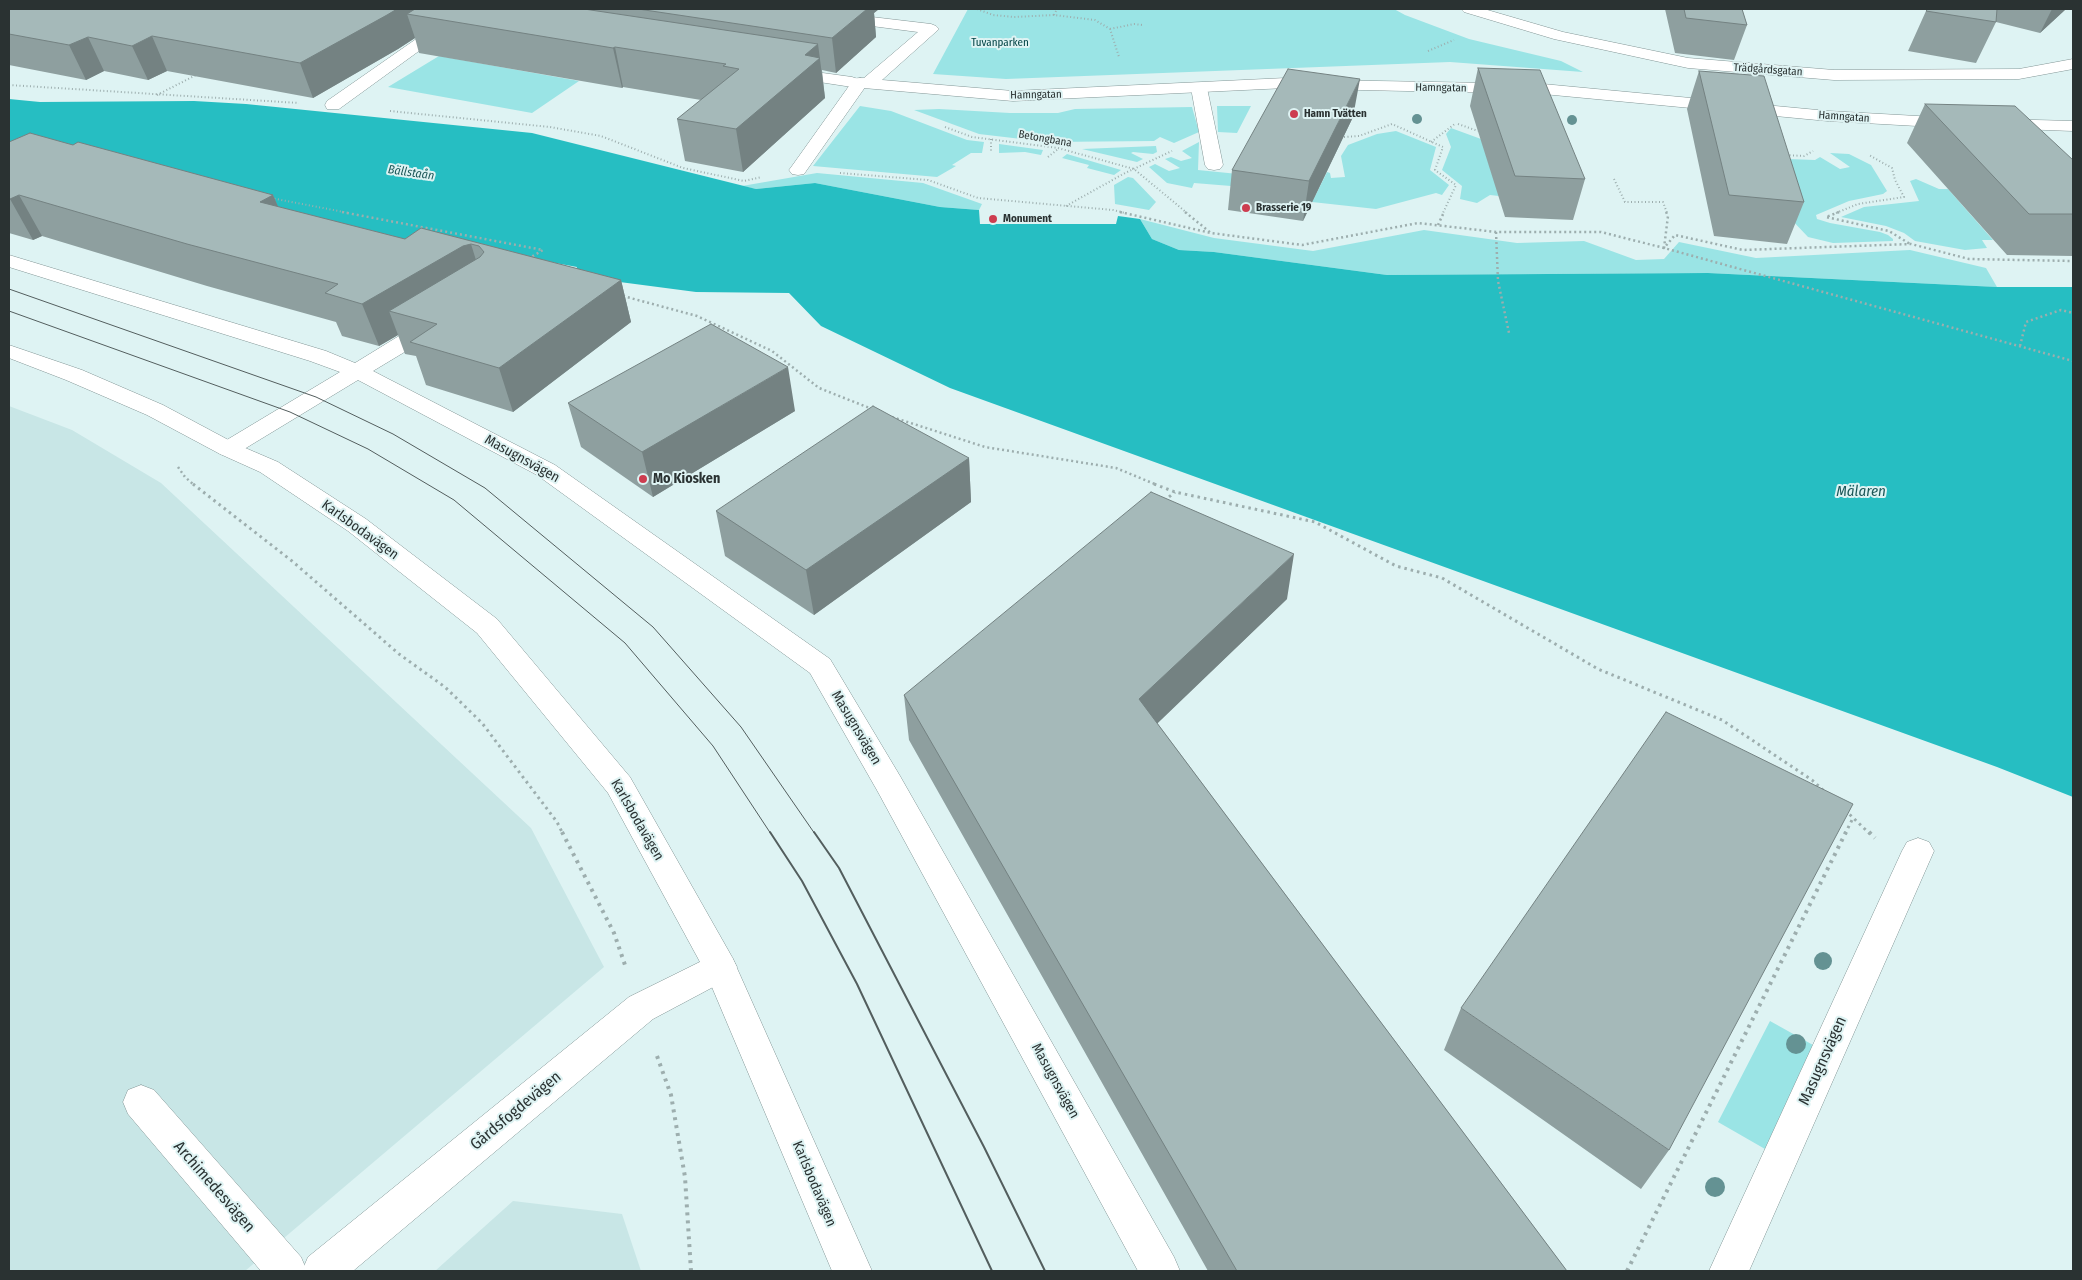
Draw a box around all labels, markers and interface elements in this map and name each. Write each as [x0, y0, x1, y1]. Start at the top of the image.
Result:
park label: Tuvanparken [971, 36, 1029, 50]
street label: Trädgårdsgatan [1733, 61, 1803, 79]
street label: Hamngatan [1415, 81, 1467, 95]
street label: Hamngatan [1010, 88, 1062, 102]
place label: Hamn Tvätten [1304, 107, 1367, 121]
marker: Hamn Tvätten [1288, 108, 1300, 120]
street label: Hamngatan [1818, 109, 1870, 125]
street label: Betongbana [1017, 128, 1073, 150]
water label: Bällstaån [387, 163, 435, 183]
place label: Brasserie 19 [1256, 201, 1311, 215]
marker: Brasserie 19 [1240, 202, 1252, 214]
place label: Monument [1003, 212, 1052, 226]
marker: Monument [987, 213, 999, 225]
street label: Masugnsvägen [482, 431, 562, 487]
place label: Mo Kiosken [653, 471, 720, 487]
marker: Mo Kiosken [637, 473, 649, 485]
water label: Mälaren [1836, 483, 1886, 501]
street label: Karlsbodavägen [318, 496, 402, 564]
street label: Masugnsvägen [827, 688, 885, 768]
street label: Karlsbodavägen [607, 776, 667, 864]
street label: Masugnsvägen [1795, 1014, 1851, 1108]
street label: Masugnsvägen [1027, 1041, 1083, 1121]
street label: Gårdsfogdevägen [467, 1067, 565, 1155]
street label: Archimedesvägen [169, 1138, 259, 1236]
street label: Karlsbodavägen [788, 1139, 840, 1229]

